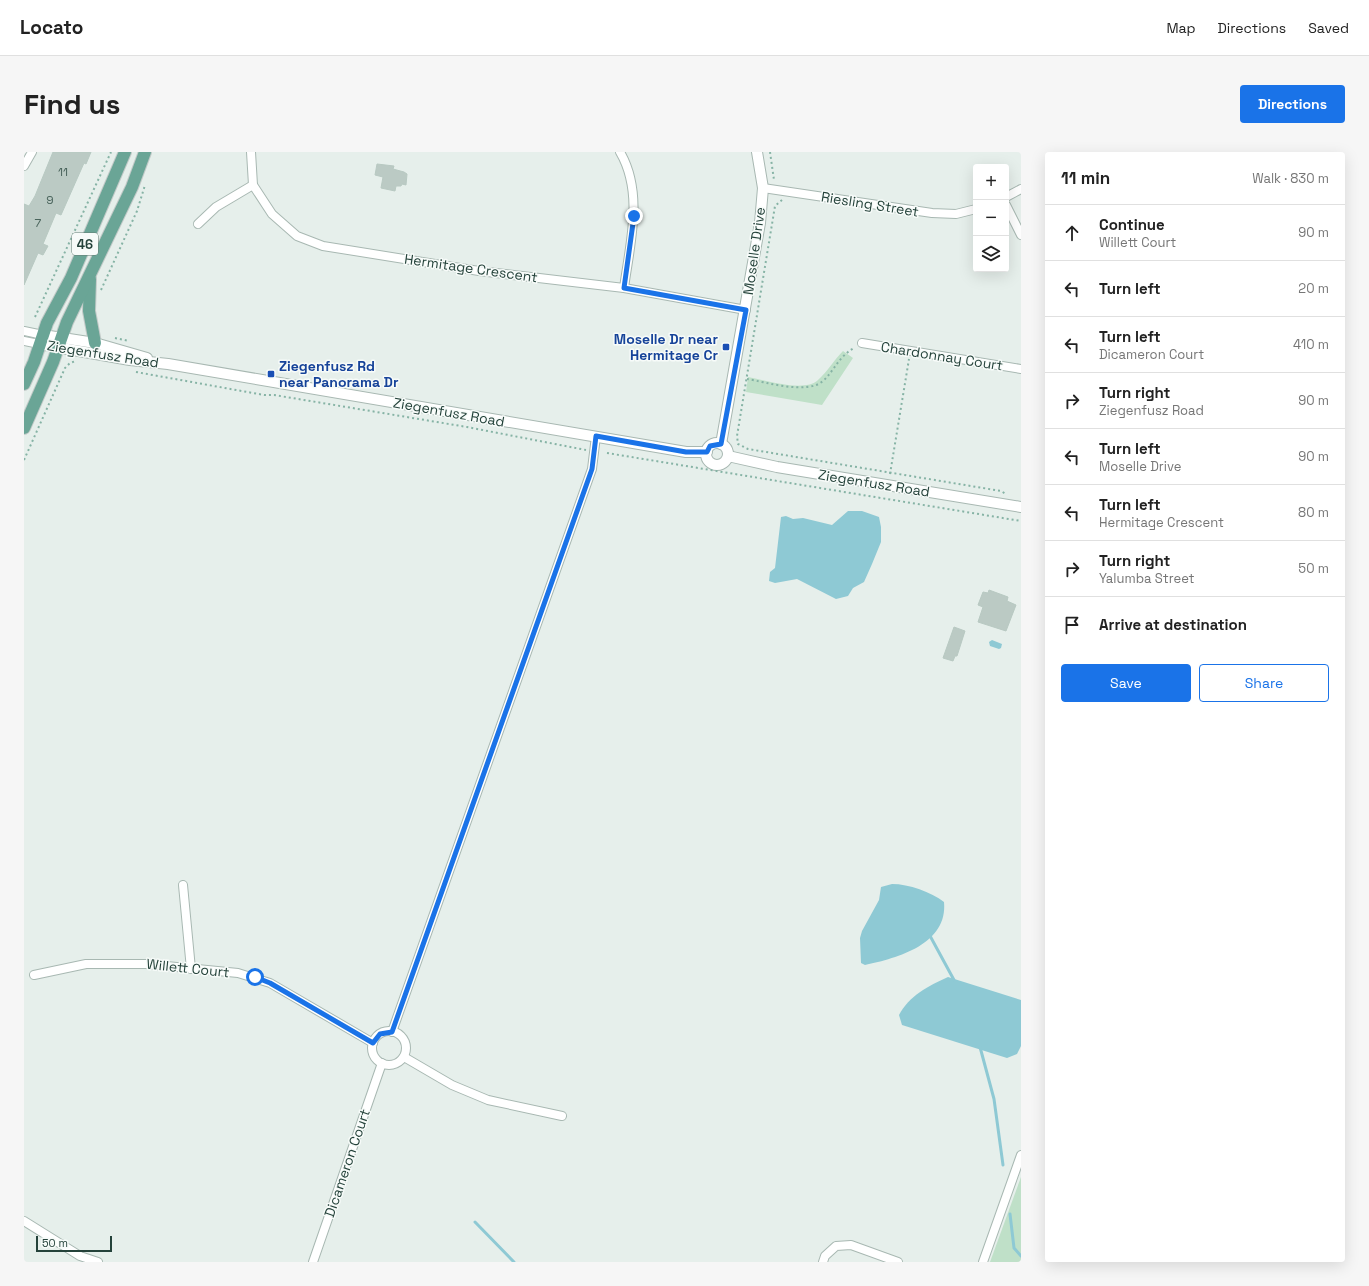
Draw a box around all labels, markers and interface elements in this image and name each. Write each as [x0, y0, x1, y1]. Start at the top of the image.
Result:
text: Locato [20, 15, 83, 40]
text: Map [1166, 19, 1196, 37]
text: Directions [1218, 19, 1286, 37]
text: Saved [1308, 19, 1349, 37]
button: Directions [1240, 85, 1345, 123]
text: Find us [24, 86, 121, 122]
house number: 11 [58, 164, 68, 180]
map controls [973, 164, 1009, 272]
button: + [973, 164, 1009, 200]
text: 11 min [1061, 167, 1110, 189]
text: Walk · 830 m [1252, 170, 1329, 187]
street label: Riesling Street [820, 187, 920, 221]
house number: 9 [46, 192, 54, 208]
button: − [973, 200, 1009, 236]
street label: Moselle Drive [739, 206, 769, 296]
route end [625, 207, 643, 225]
house number: 7 [35, 215, 42, 231]
text: Continue [1099, 215, 1165, 234]
icon: ahead [1061, 222, 1083, 244]
text: 90 m [1298, 224, 1329, 241]
road number: 46 [72, 233, 98, 255]
text: Willett Court [1099, 234, 1176, 251]
button: layers [973, 236, 1009, 272]
street label: Hermitage Crescent [403, 250, 539, 286]
icon: left [1061, 278, 1083, 300]
text: Turn left [1099, 279, 1161, 298]
text: 20 m [1298, 280, 1329, 297]
text: Turn left [1099, 327, 1161, 346]
place label: Moselle Dr near Hermitage Cr [614, 330, 718, 364]
icon: left [1061, 334, 1083, 356]
street label: Ziegenfusz Road [46, 336, 160, 372]
text: 410 m [1293, 336, 1329, 353]
street label: Chardonnay Court [880, 337, 1004, 375]
marker: Moselle Dr near Hermitage Cr [721, 342, 731, 352]
text: Dicameron Court [1099, 346, 1204, 363]
place label: Ziegenfusz Rd near Panorama Dr [279, 357, 399, 391]
marker: Ziegenfusz Rd near Panorama Dr [266, 369, 276, 379]
text: Turn right [1099, 383, 1170, 402]
icon: right [1061, 390, 1083, 412]
text: 90 m [1298, 392, 1329, 409]
street label: Ziegenfusz Road [392, 393, 506, 431]
text: Ziegenfusz Road [1099, 402, 1204, 419]
text: Turn left [1099, 439, 1161, 458]
icon: left [1061, 446, 1083, 468]
text: 90 m [1298, 448, 1329, 465]
text: Moselle Drive [1099, 458, 1181, 475]
street label: Ziegenfusz Road [817, 465, 931, 501]
text: Turn left [1099, 495, 1161, 514]
icon: left [1061, 502, 1083, 524]
text: 80 m [1298, 504, 1329, 521]
text: Hermitage Crescent [1099, 514, 1224, 531]
text: Turn right [1099, 551, 1170, 570]
icon: right [1061, 558, 1083, 580]
text: 50 m [1298, 560, 1329, 577]
text: Yalumba Street [1099, 570, 1195, 587]
icon: arrive [1061, 614, 1083, 636]
text: Arrive at destination [1099, 615, 1247, 634]
button: Save [1061, 664, 1191, 702]
button: Share [1199, 664, 1329, 702]
street label: Willett Court [146, 955, 230, 981]
route start [246, 968, 264, 986]
street label: Dicameron Court [320, 1107, 374, 1219]
scale bar [36, 1234, 112, 1253]
text: 50 m [42, 1236, 68, 1250]

